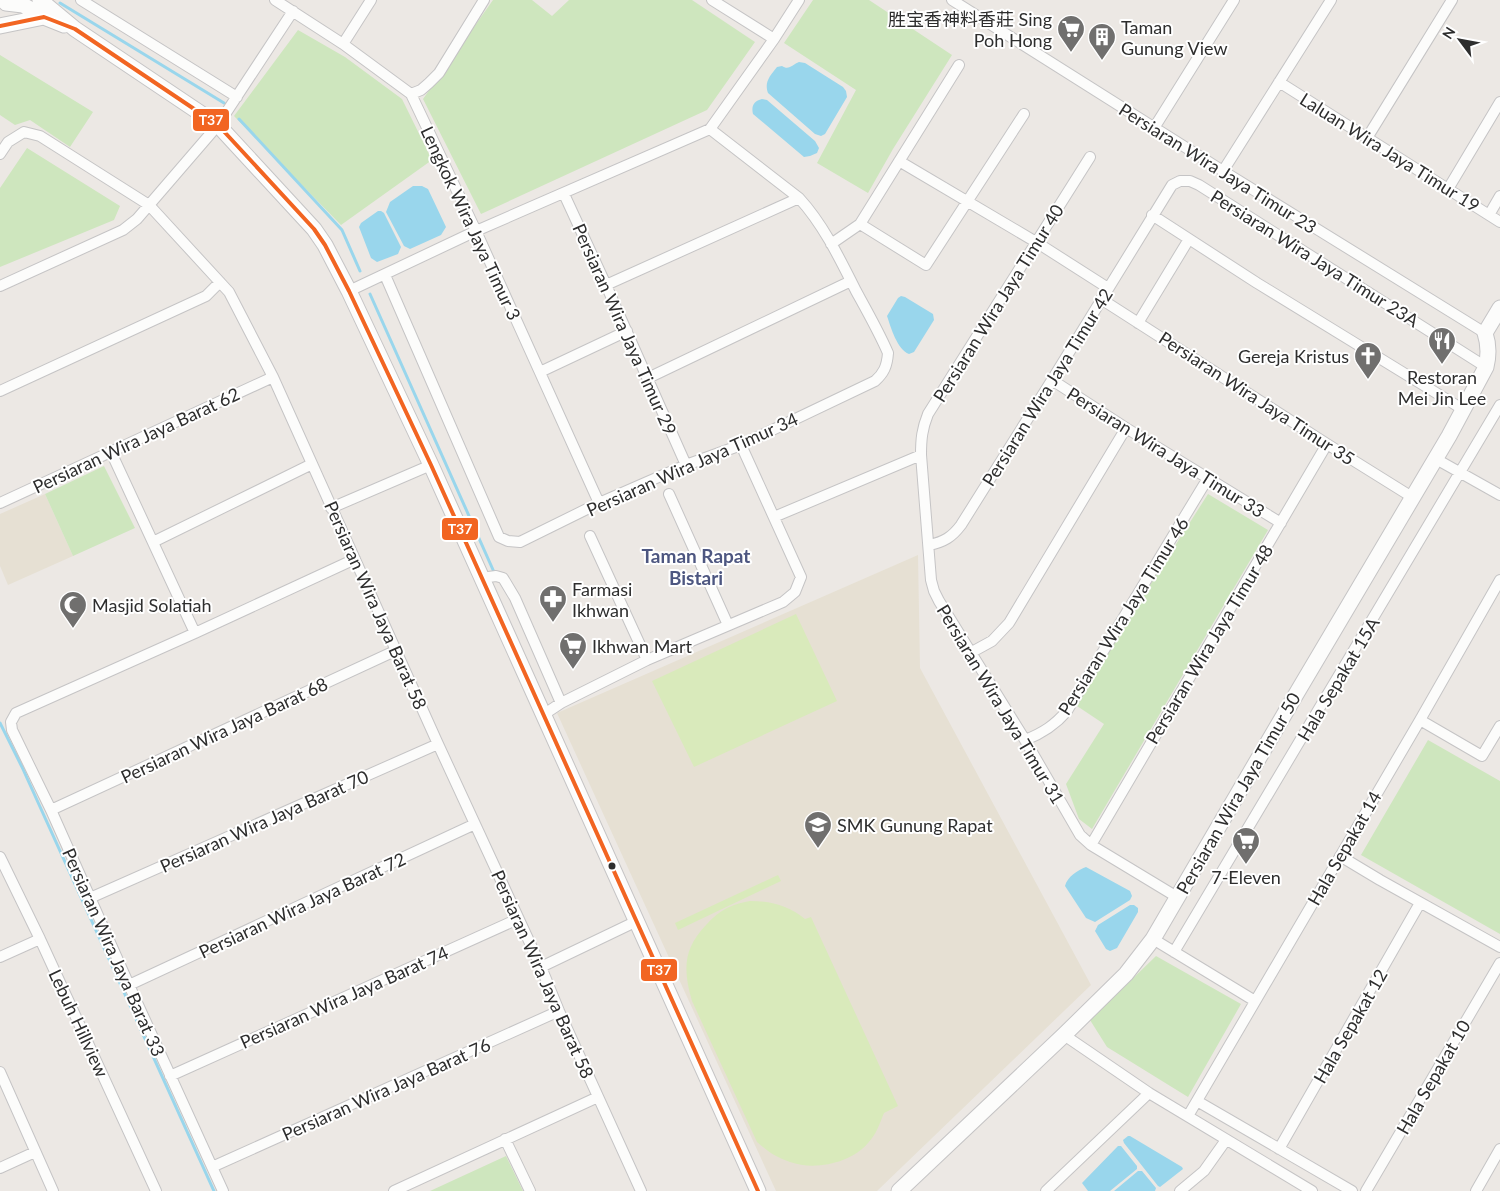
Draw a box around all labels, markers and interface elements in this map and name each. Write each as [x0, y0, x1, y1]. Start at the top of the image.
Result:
place label: 胜宝香神料香莊 Sing Poh Hong [888, 8, 1052, 51]
supermarket icon: 胜宝香神料香莊 Sing Poh Hong [1056, 14, 1086, 53]
north arrow [1435, 15, 1485, 65]
place label: Taman Gunung View [1121, 16, 1228, 59]
building icon: Taman Gunung View [1087, 22, 1117, 61]
text: N [1438, 24, 1459, 42]
street label: Laluan Wira Jaya Timur 19 [1296, 88, 1484, 216]
street label: Persiaran Wira Jaya Timur 23 [1115, 98, 1321, 238]
line badge: T37 [192, 108, 230, 132]
text: T37 [199, 111, 223, 128]
street label: Lengkok Wira Jaya Timur 3 [416, 123, 526, 323]
street label: Persiaran Wira Jaya Timur 23A [1207, 185, 1424, 332]
street label: Persiaran Wira Jaya Timur 40 [928, 200, 1068, 406]
street label: Persiaran Wira Jaya Timur 29 [568, 220, 682, 438]
street label: Persiaran Wira Jaya Timur 42 [977, 284, 1117, 490]
street label: Persiaran Wira Jaya Timur 35 [1155, 326, 1359, 470]
restaurant icon: Restoran Mei Jin Lee [1427, 326, 1457, 365]
church icon: Gereja Kristus [1353, 341, 1383, 380]
place label: Gereja Kristus [1238, 345, 1349, 367]
place label: Restoran Mei Jin Lee [1398, 366, 1486, 409]
street label: Persiaran Wira Jaya Barat 62 [29, 382, 243, 498]
street label: Persiaran Wira Jaya Timur 33 [1063, 382, 1269, 522]
street label: Persiaran Wira Jaya Timur 34 [583, 407, 801, 521]
street label: Persiaran Wira Jaya Barat 58 [320, 497, 432, 713]
street label: Persiaran Wira Jaya Timur 46 [1053, 513, 1193, 719]
line badge: T37 [441, 517, 479, 541]
text: T37 [448, 520, 472, 537]
street label: Persiaran Wira Jaya Timur 48 [1141, 540, 1277, 748]
district label: Taman Rapat Bistari [642, 544, 750, 589]
place label: Farmasi Ikhwan [572, 578, 632, 621]
pharmacy icon: Farmasi Ikhwan [538, 584, 568, 623]
mosque icon: Masjid Solatiah [58, 590, 88, 629]
place label: Masjid Solatiah [92, 594, 212, 616]
street label: Persiaran Wira Jaya Timur 31 [933, 600, 1069, 808]
street label: Hala Sepakat 15A [1292, 612, 1384, 745]
supermarket icon: Ikhwan Mart [558, 631, 588, 670]
place label: Ikhwan Mart [592, 635, 693, 657]
street label: Persiaran Wira Jaya Barat 68 [117, 672, 331, 788]
street label: Persiaran Wira Jaya Timur 50 [1171, 688, 1305, 898]
street label: Persiaran Wira Jaya Barat 70 [156, 765, 372, 877]
street label: Hala Sepakat 14 [1302, 787, 1386, 909]
school or university icon: SMK Gunung Rapat [803, 810, 833, 849]
place label: SMK Gunung Rapat [837, 814, 993, 836]
supermarket icon: 7-Eleven [1231, 826, 1261, 865]
street label: Persiaran Wira Jaya Barat 33 [58, 844, 170, 1060]
street label: Persiaran Wira Jaya Barat 72 [195, 847, 409, 963]
unlabelled marker [607, 861, 617, 871]
street label: Persiaran Wira Jaya Barat 58 [487, 866, 599, 1082]
place label: 7-Eleven [1211, 866, 1281, 888]
street label: Persiaran Wira Jaya Barat 74 [236, 941, 452, 1053]
line badge: T37 [640, 958, 678, 982]
text: T37 [647, 961, 671, 978]
street label: Hala Sepakat 12 [1308, 965, 1392, 1087]
street label: Lebuh Hillview [44, 966, 114, 1080]
street label: Hala Sepakat 10 [1391, 1016, 1475, 1138]
street label: Persiaran Wira Jaya Barat 76 [278, 1033, 494, 1145]

